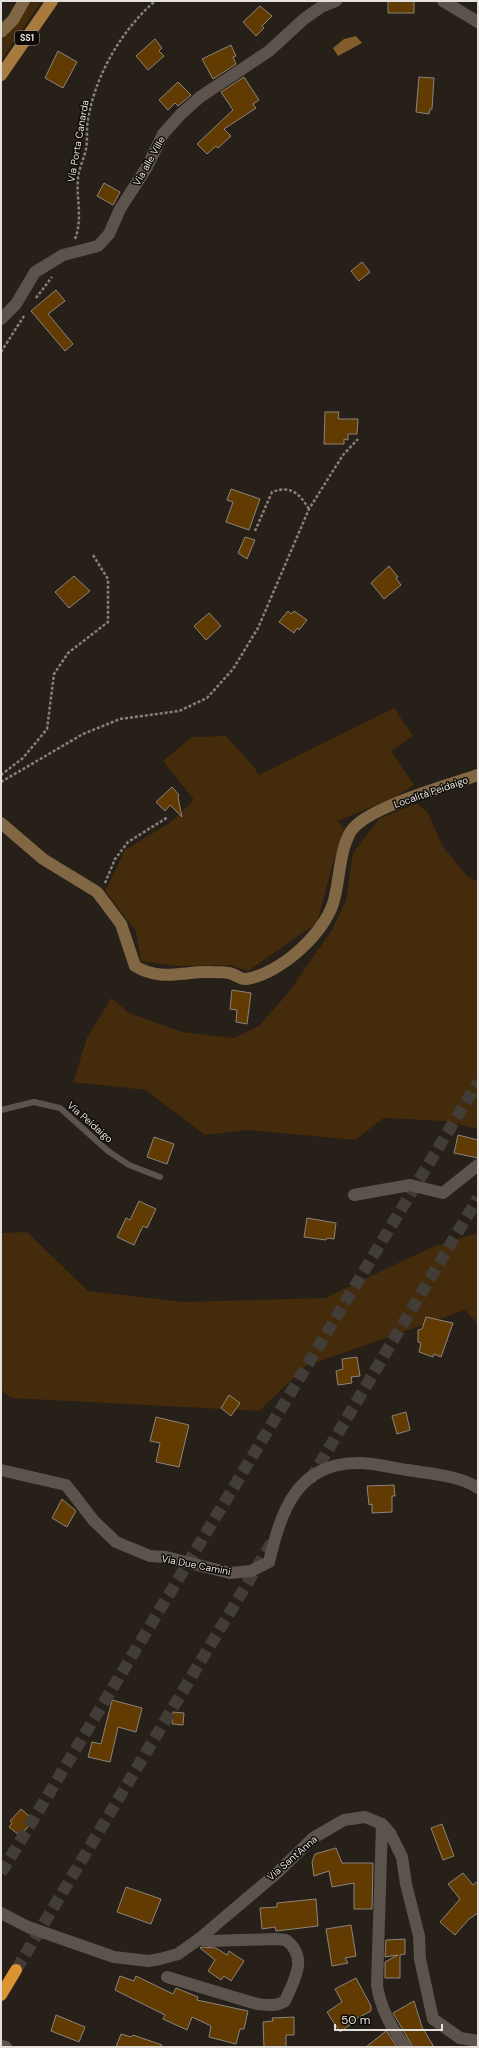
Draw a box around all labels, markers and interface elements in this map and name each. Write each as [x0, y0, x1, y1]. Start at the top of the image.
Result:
road number: SS1 [15, 31, 39, 45]
street label: Via Porta Canarda [64, 99, 92, 183]
street label: Via alle Ville [130, 134, 168, 188]
street label: Località Peidaigo [392, 773, 470, 811]
street label: Via Peidaigo [65, 1099, 116, 1145]
street label: Via Due Camini [160, 1552, 232, 1578]
street label: Via Sant'Anna [264, 1833, 320, 1883]
scale bar [335, 2006, 442, 2032]
text: 50 m [341, 2012, 370, 2028]

